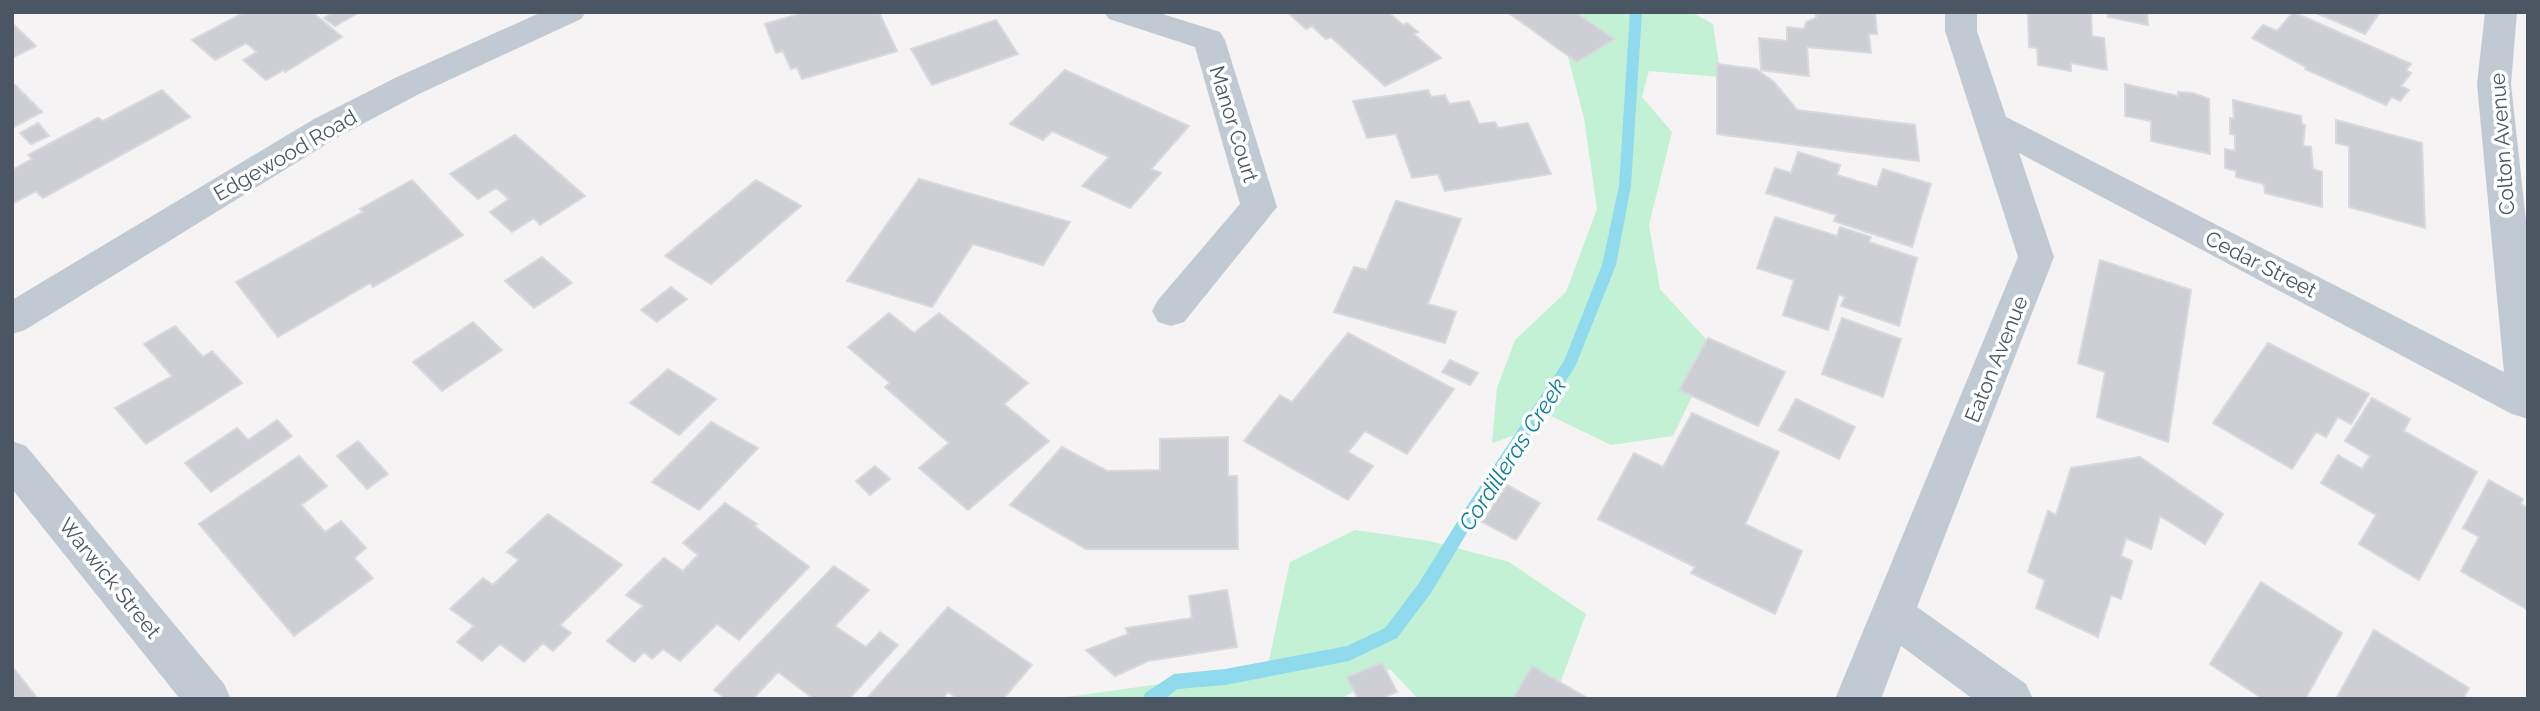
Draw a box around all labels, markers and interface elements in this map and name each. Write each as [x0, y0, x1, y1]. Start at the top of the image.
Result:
street label: Manor Court [1204, 63, 1264, 185]
street label: Colton Avenue [2485, 72, 2519, 216]
street label: Edgewood Road [209, 104, 361, 206]
street label: Cedar Street [2201, 225, 2321, 303]
street label: Eaton Avenue [1959, 292, 2033, 426]
water label: Cordilleras Creek [1453, 373, 1571, 535]
street label: Warwick Street [54, 513, 166, 643]

